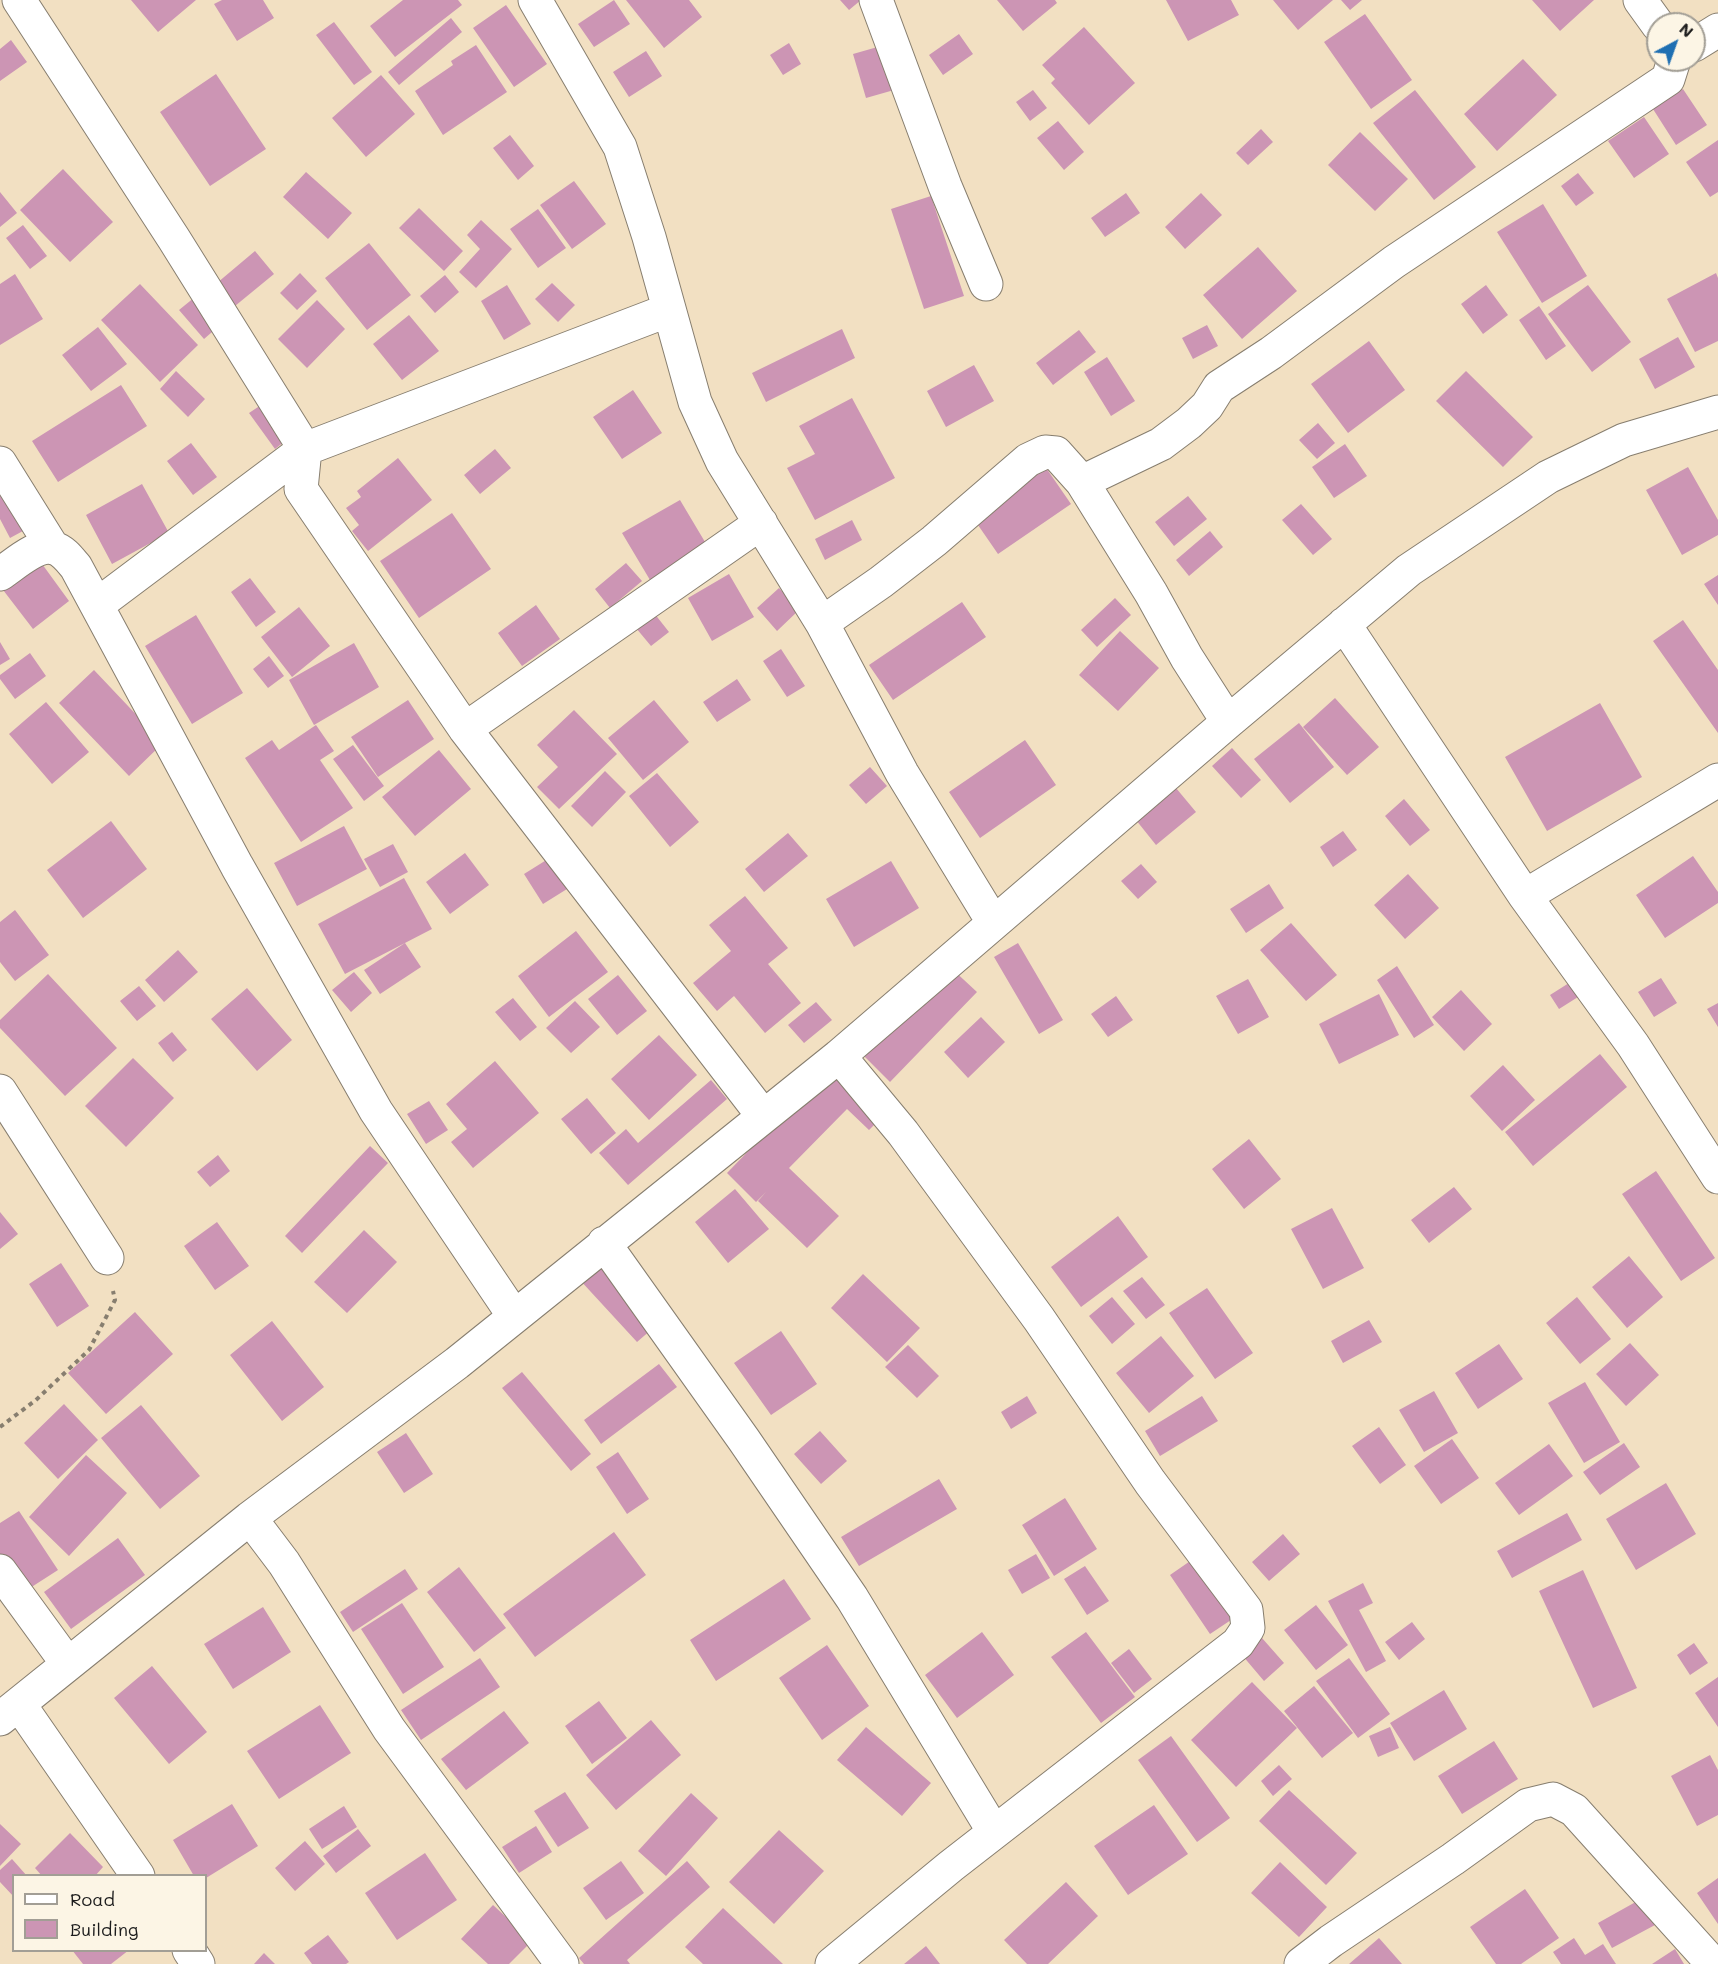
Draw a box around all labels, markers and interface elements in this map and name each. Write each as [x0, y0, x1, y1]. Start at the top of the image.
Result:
north arrow [1646, 12, 1706, 72]
text: N [1675, 18, 1698, 41]
legend [12, 1874, 207, 1952]
text: Road [70, 1887, 115, 1911]
text: Building [70, 1917, 138, 1941]

